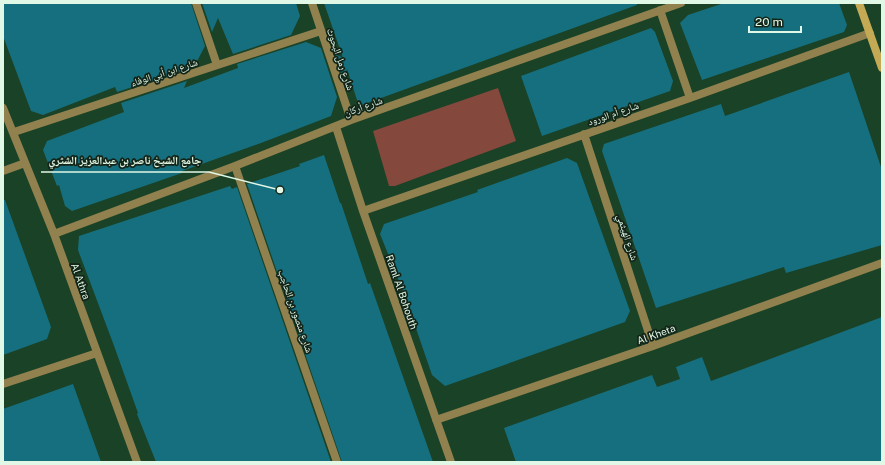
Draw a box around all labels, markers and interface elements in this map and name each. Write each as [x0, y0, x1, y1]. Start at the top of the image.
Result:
scale bar [749, 8, 801, 34]
text: 20 m [755, 15, 783, 29]
street label: شارع رمل البحوث [324, 26, 357, 92]
street label: شارع ابن أبي الوفاء [129, 55, 200, 91]
street label: شارع أركان [342, 93, 385, 119]
street label: شارع أم الورود [586, 99, 641, 129]
callout: جامع الشيخ ناصر بن عبدالعزيز الشثري [41, 149, 209, 172]
text: جامع الشيخ ناصر بن عبدالعزيز الشثري [49, 154, 201, 169]
street label: شارع الهيثمي [612, 212, 641, 263]
street label: Raml Al Bohouth [384, 253, 420, 331]
street label: Al Athra [69, 261, 93, 301]
street label: شارع منصور بن الحاجب [275, 268, 316, 355]
street label: Al Kheta [635, 322, 677, 346]

